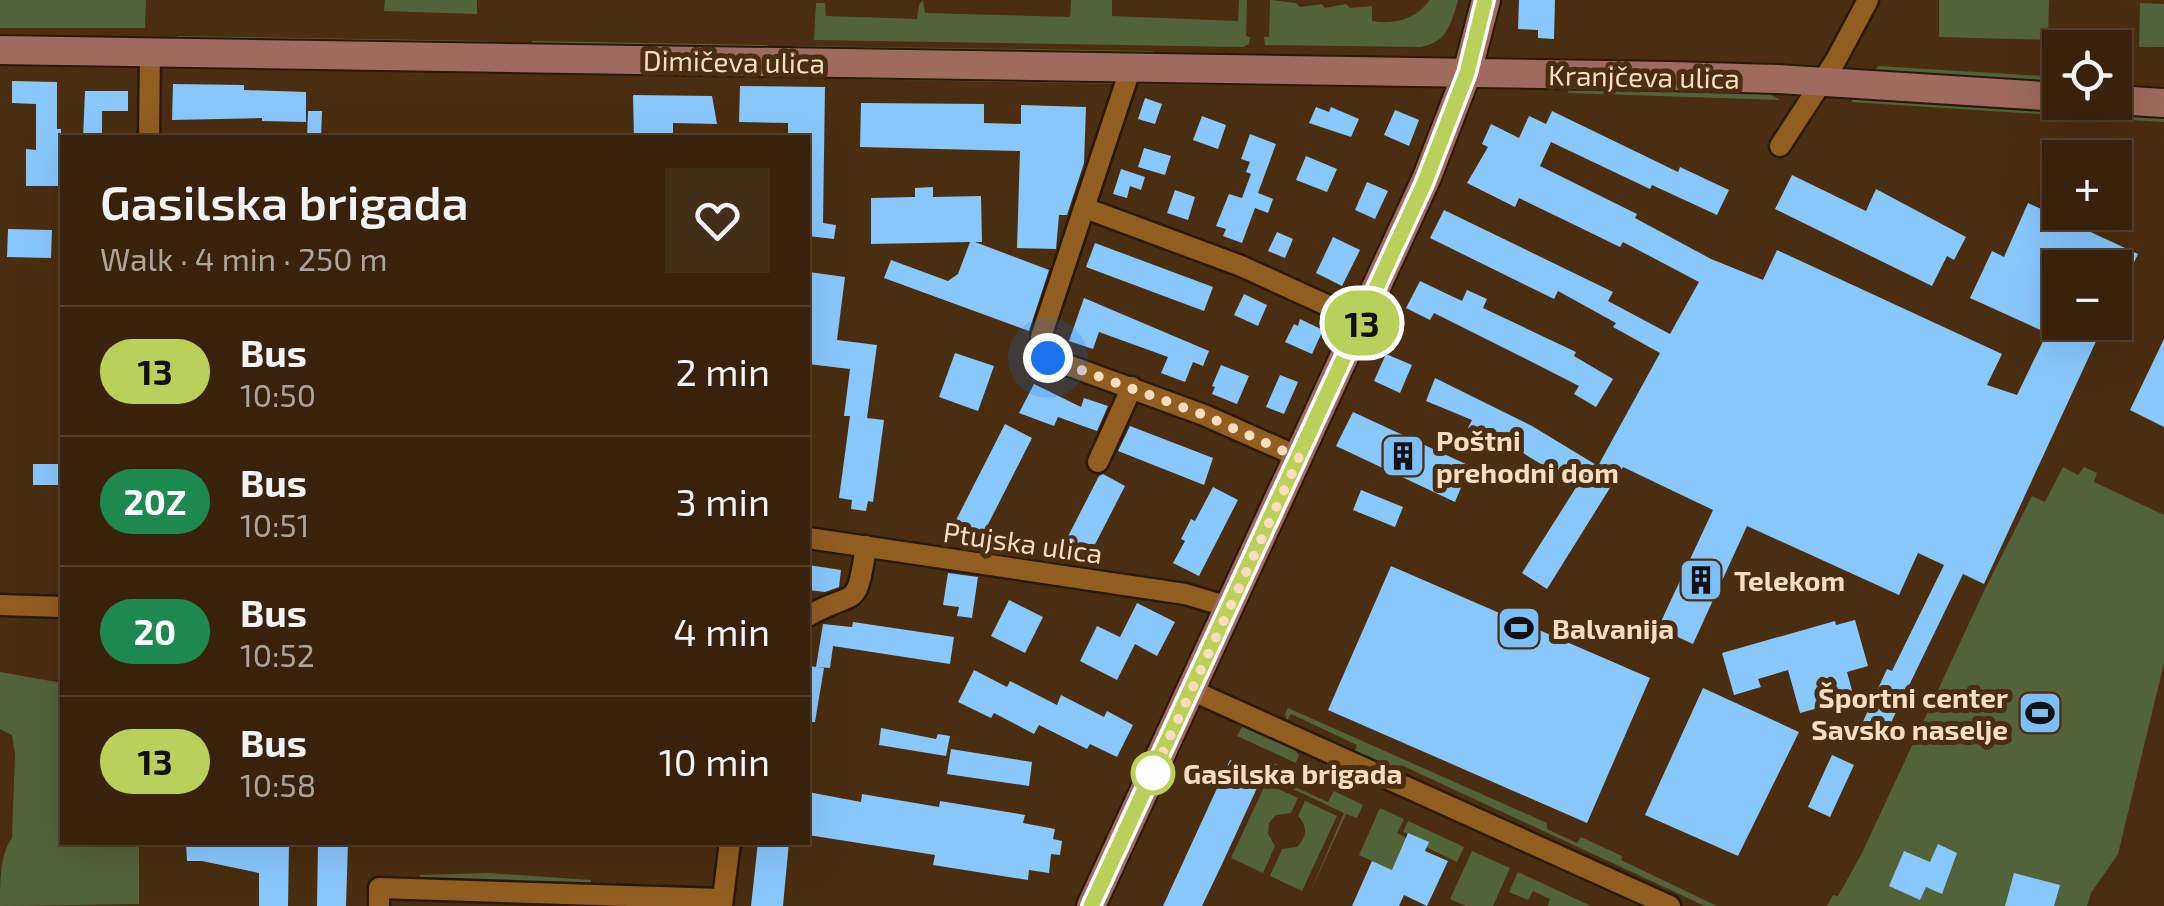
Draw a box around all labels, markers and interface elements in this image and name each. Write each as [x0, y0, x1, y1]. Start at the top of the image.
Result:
map controls [2042, 30, 2132, 340]
button: locate [2042, 30, 2132, 120]
street label: Dimičeva ulica [643, 42, 825, 80]
street label: Kranjčeva ulica [1548, 57, 1740, 95]
button: + [2042, 140, 2132, 230]
button: heart [665, 168, 770, 273]
text: Gasilska brigada [100, 172, 469, 230]
text: Walk · 4 min · 250 m [100, 239, 388, 277]
button: − [2042, 250, 2132, 340]
line badge: 13 [1317, 290, 1407, 356]
text: 13 [1345, 302, 1379, 344]
text: Bus [240, 329, 307, 375]
your location [1023, 333, 1073, 383]
text: 2 min [675, 348, 770, 394]
text: 13 [138, 350, 172, 392]
text: 10:50 [240, 375, 316, 413]
place label: Poštni prehodni dom [1436, 423, 1619, 489]
building icon: Poštni prehodni dom [1380, 433, 1426, 479]
text: Bus [240, 459, 307, 505]
text: 3 min [676, 478, 770, 524]
text: 20Z [124, 480, 186, 522]
text: 10:51 [240, 505, 309, 543]
street label: Ptujska ulica [941, 514, 1105, 570]
building icon: Telekom [1678, 557, 1724, 603]
place label: Telekom [1734, 563, 1845, 597]
text: Bus [240, 589, 307, 635]
sports icon: Balvanija [1496, 605, 1542, 651]
text: 4 min [673, 608, 770, 654]
text: 20 [134, 610, 176, 652]
place label: Balvanija [1552, 611, 1674, 645]
text: 10:52 [240, 635, 315, 673]
place label: Športni center Savsko naselje [1811, 680, 2008, 746]
sports icon: Športni center Savsko naselje [2017, 690, 2063, 736]
text: Bus [240, 719, 307, 765]
text: 10 min [659, 738, 770, 784]
text: 13 [138, 740, 172, 782]
marker: Gasilska brigada [1132, 752, 1174, 794]
place label: Gasilska brigada [1183, 756, 1403, 790]
text: 10:58 [240, 765, 316, 803]

